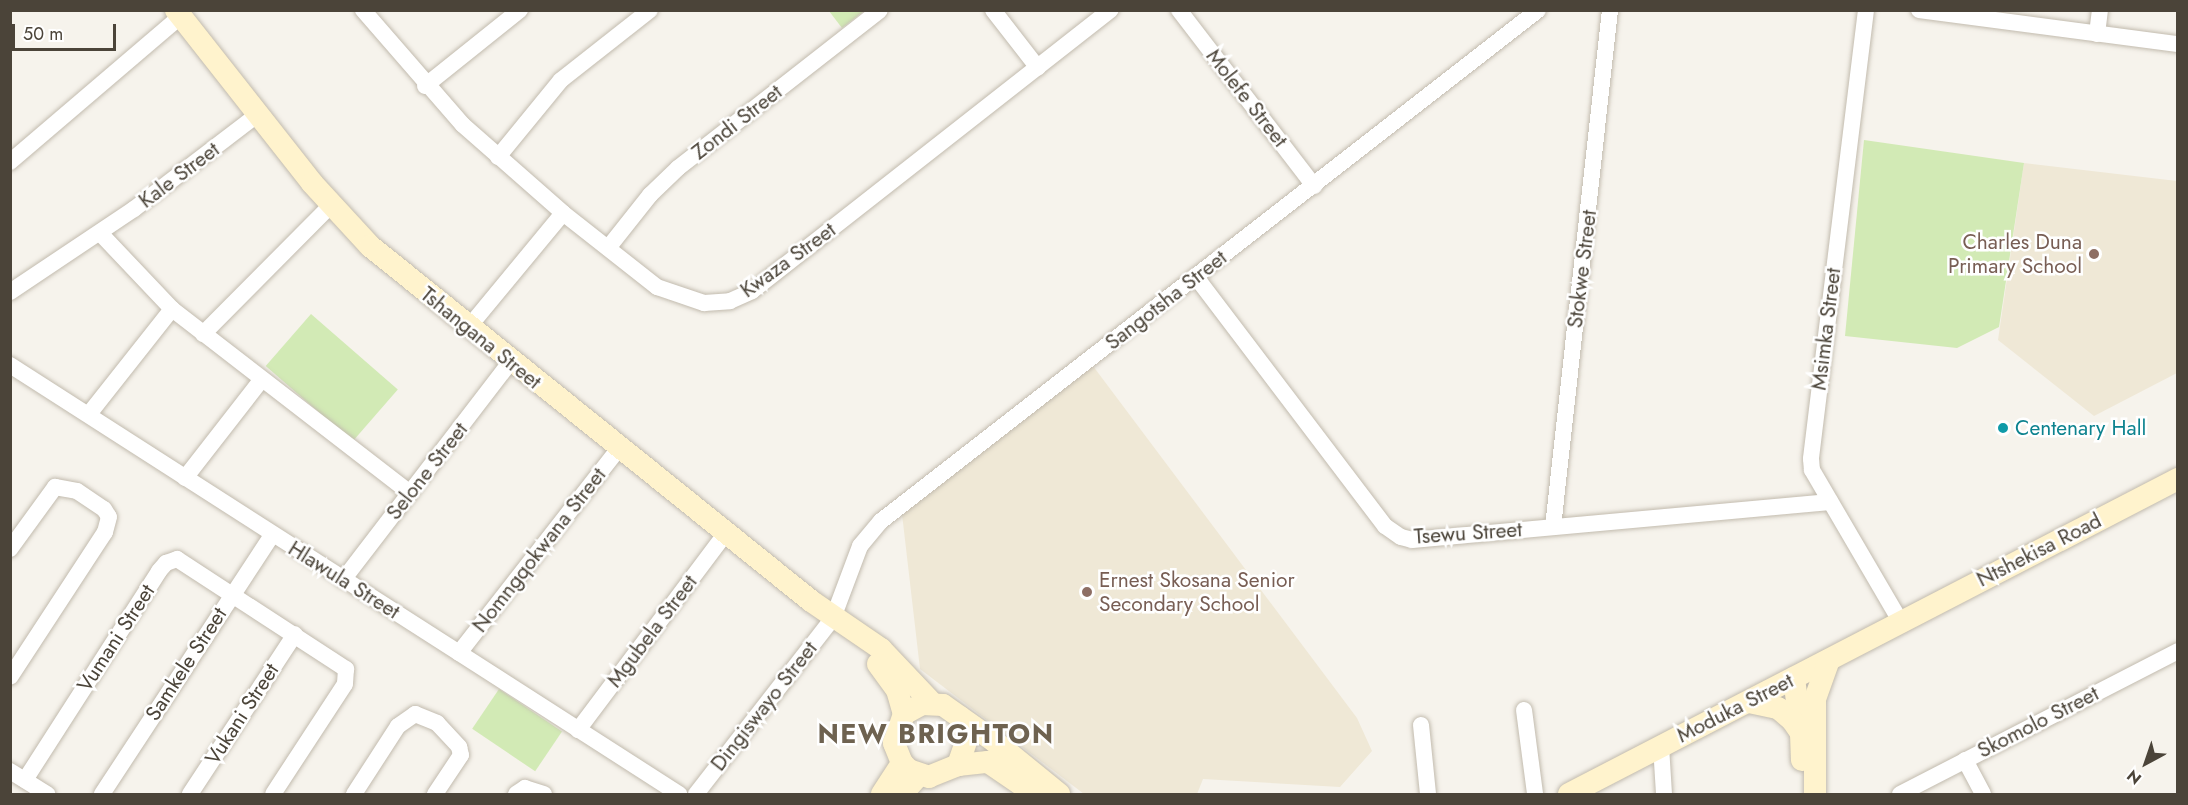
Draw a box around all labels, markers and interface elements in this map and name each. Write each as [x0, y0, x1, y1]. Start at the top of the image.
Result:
scale bar [15, 12, 118, 50]
text: 50 m [23, 21, 63, 47]
street label: Molefe Street [1201, 44, 1293, 152]
street label: Zondi Street [687, 79, 787, 165]
street label: Kale Street [134, 137, 224, 213]
street label: Stokwe Street [1562, 209, 1602, 329]
street label: Kwaza Street [736, 217, 840, 303]
place label: Charles Duna Primary School [1948, 229, 2082, 279]
street label: Sangotsha Street [1100, 245, 1232, 355]
marker: Charles Duna Primary School [2087, 247, 2101, 261]
street label: Msimka Street [1806, 266, 1846, 392]
street label: Tshangana Street [416, 282, 546, 394]
place label: Centenary Hall [2015, 415, 2146, 441]
street label: Selone Street [381, 417, 473, 525]
marker: Centenary Hall [1996, 421, 2010, 435]
street label: Nomngqokwana Street [467, 463, 611, 637]
street label: Ntshekisa Road [1972, 508, 2106, 592]
street label: Tsewu Street [1413, 517, 1523, 549]
street label: Hlawula Street [284, 536, 404, 624]
place label: Ernest Skosana Senior Secondary School [1099, 567, 1295, 617]
street label: Mgubela Street [602, 570, 702, 692]
street label: Vumani Street [72, 580, 160, 696]
marker: Ernest Skosana Senior Secondary School [1080, 585, 1094, 599]
street label: Samkele Street [140, 603, 232, 725]
street label: Dingiswayo Street [706, 636, 822, 776]
street label: Vukani Street [200, 659, 284, 769]
street label: Moduka Street [1673, 668, 1797, 748]
street label: Skomolo Street [1973, 681, 2103, 763]
district label: NEW BRIGHTON [817, 718, 1055, 750]
north arrow [2116, 733, 2176, 793]
text: N [2122, 764, 2146, 790]

